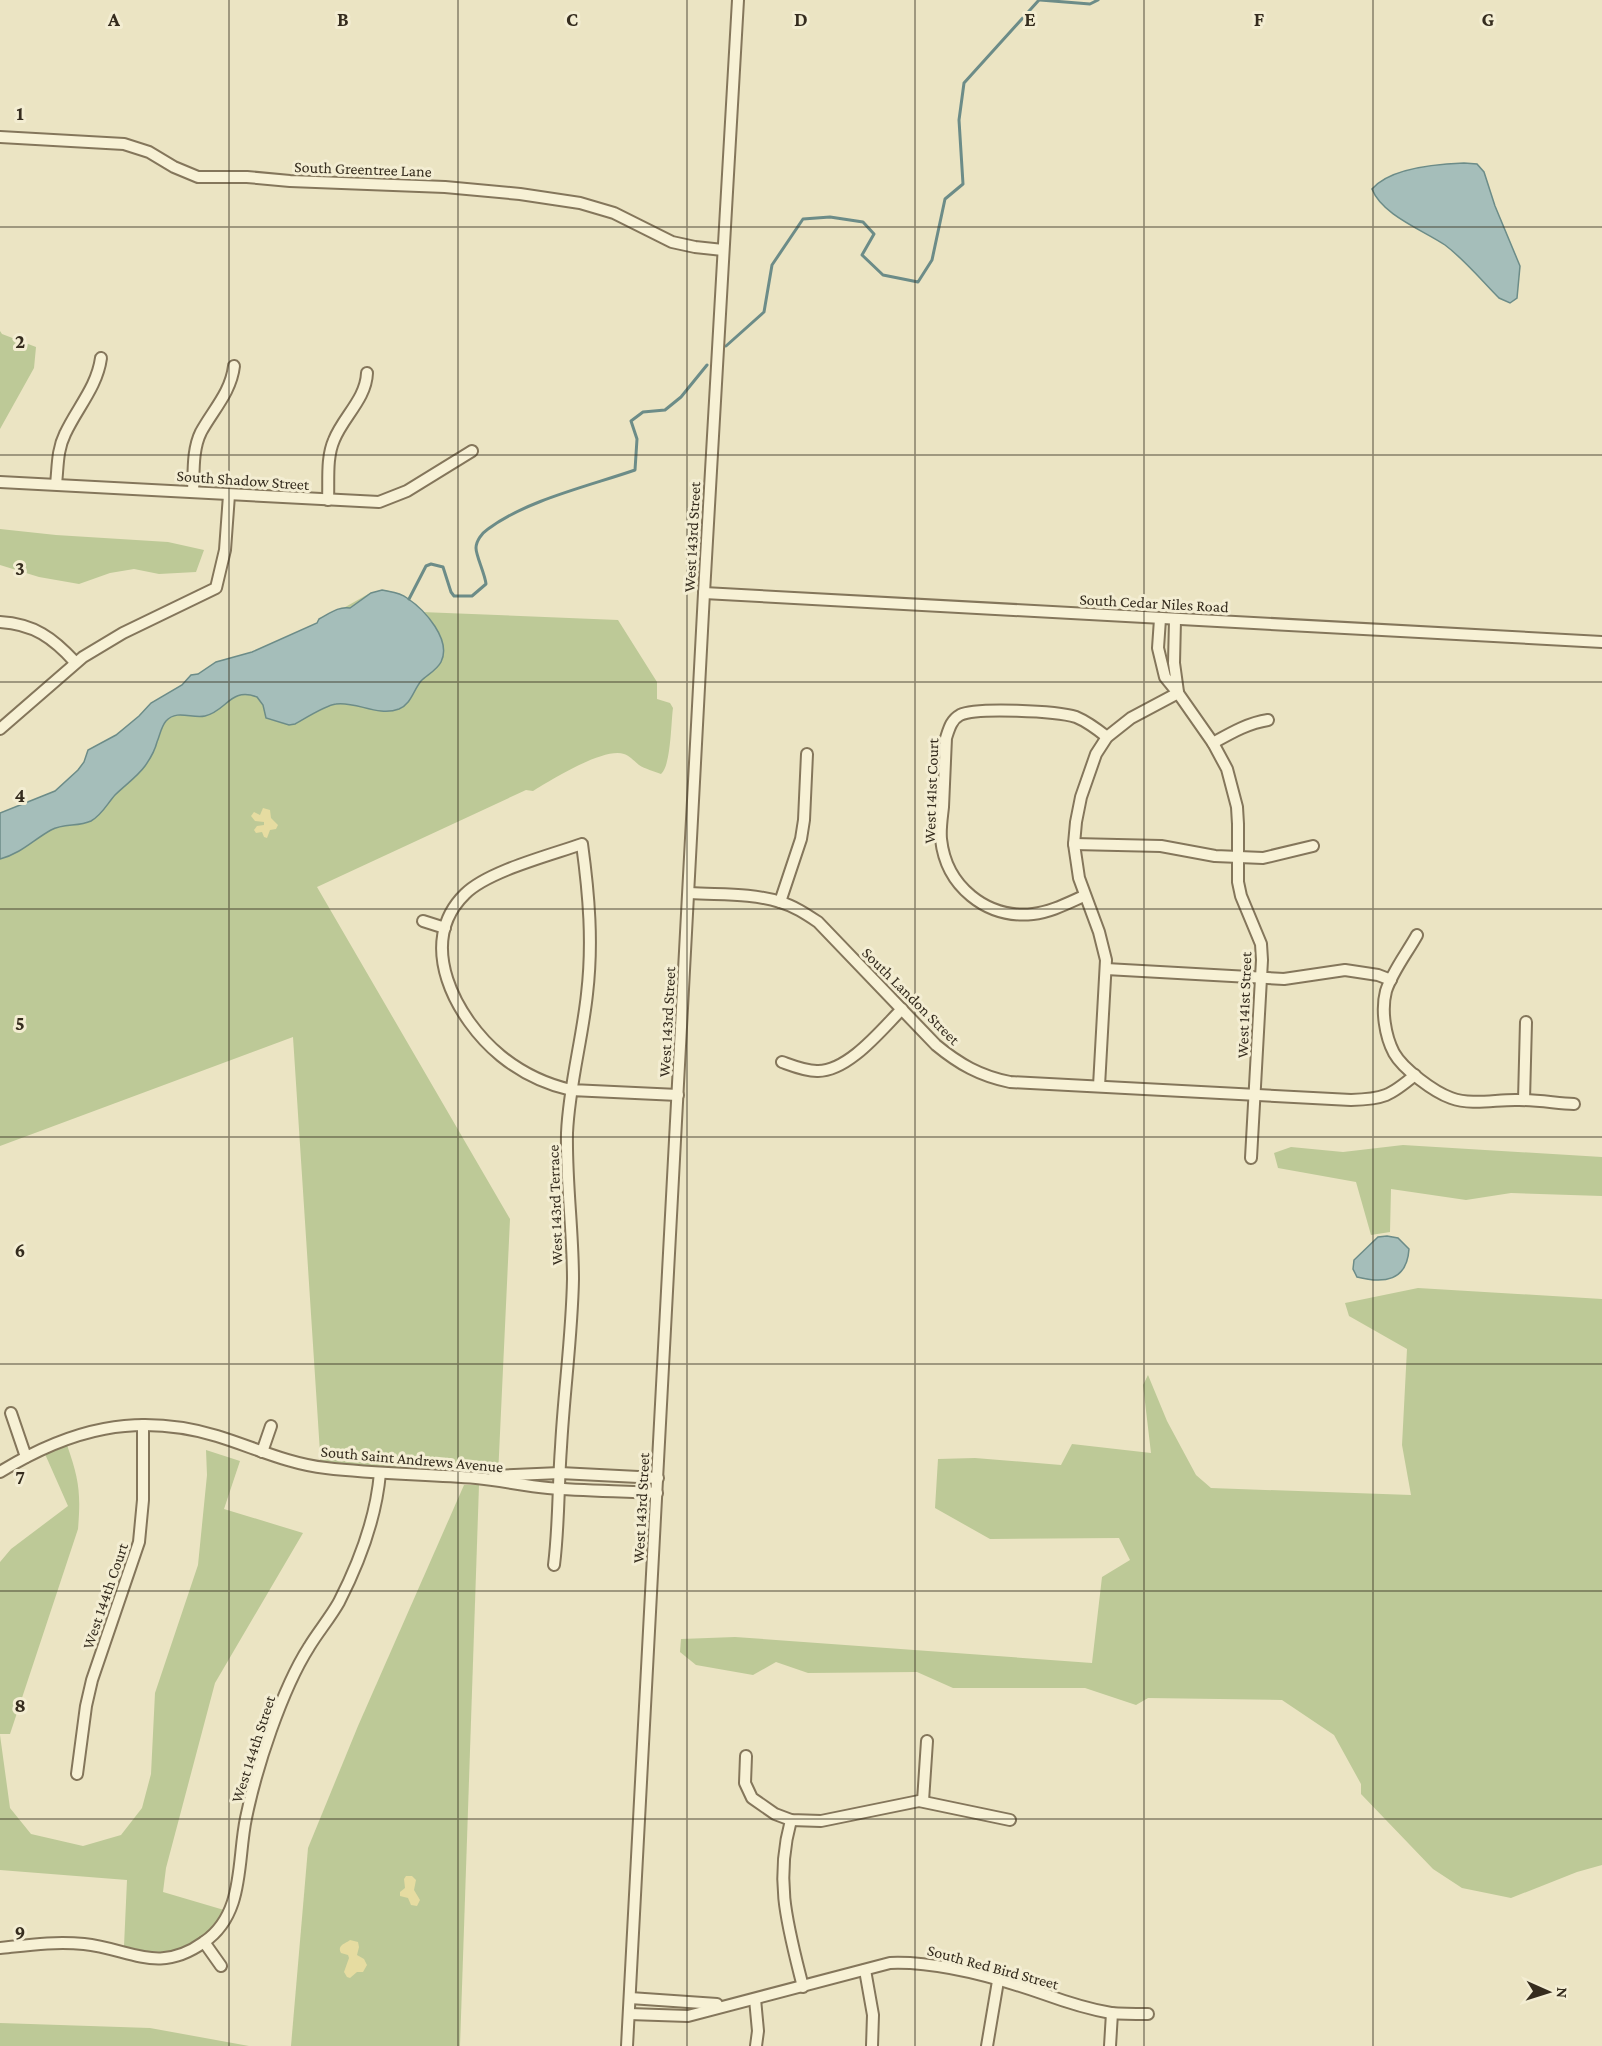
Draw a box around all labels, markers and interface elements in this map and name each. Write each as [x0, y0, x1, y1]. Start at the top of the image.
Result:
text: A [107, 8, 121, 30]
text: B [337, 8, 349, 30]
text: C [566, 8, 578, 30]
text: D [794, 8, 808, 30]
text: E [1024, 8, 1036, 30]
text: F [1254, 8, 1265, 30]
text: G [1482, 8, 1495, 30]
text: 1 [16, 102, 24, 124]
street label: South Greentree Lane [294, 158, 432, 180]
text: 2 [15, 330, 25, 352]
street label: South Shadow Street [176, 467, 311, 493]
street label: West 143rd Street [681, 481, 703, 593]
text: 3 [15, 557, 25, 579]
street label: South Cedar Niles Road [1079, 591, 1230, 615]
street label: West 141st Court [921, 737, 941, 844]
text: 4 [15, 784, 26, 806]
street label: South Landon Street [859, 944, 964, 1049]
street label: West 141st Street [1234, 951, 1254, 1059]
street label: West 143rd Street [656, 966, 678, 1078]
text: 5 [15, 1012, 25, 1034]
street label: West 143rd Terrace [544, 1144, 566, 1266]
text: 6 [15, 1239, 25, 1261]
street label: South Saint Andrews Avenue [320, 1443, 504, 1475]
street label: West 143rd Street [630, 1452, 652, 1564]
text: 7 [15, 1466, 25, 1488]
street label: West 144th Court [79, 1540, 131, 1651]
street label: West 144th Street [228, 1693, 279, 1805]
text: 8 [14, 1694, 26, 1716]
text: 9 [15, 1921, 25, 1943]
street label: South Red Bird Street [926, 1941, 1061, 1993]
north arrow [1518, 1962, 1578, 2022]
text: N [1554, 1987, 1571, 1999]

